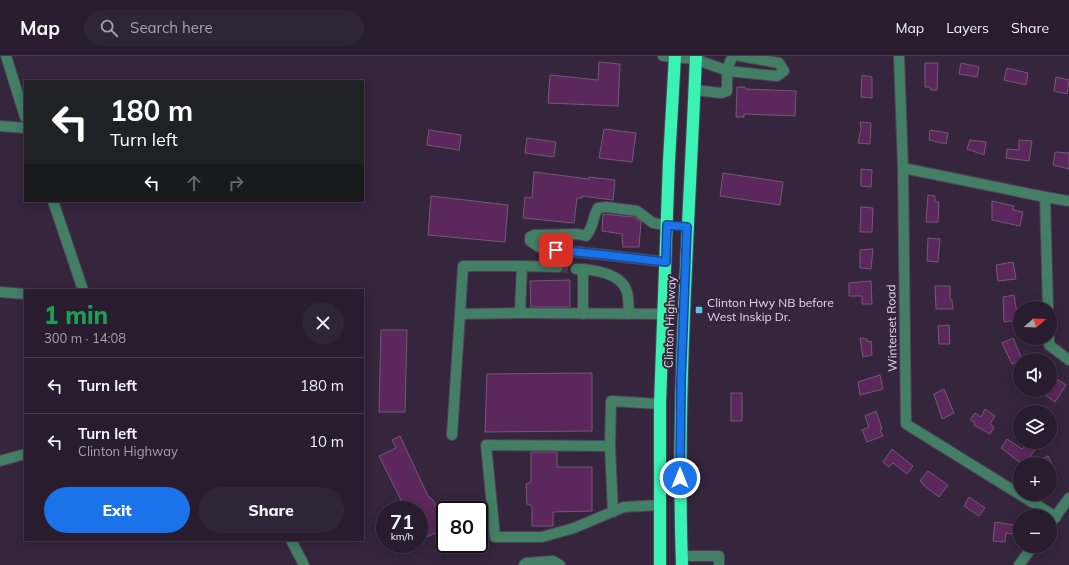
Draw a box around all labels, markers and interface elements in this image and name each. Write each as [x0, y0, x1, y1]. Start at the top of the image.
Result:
search box [84, 10, 364, 46]
text: Map [20, 16, 60, 40]
icon: search [98, 17, 120, 39]
text: Search here [130, 18, 213, 37]
text: Map [895, 19, 924, 37]
text: Layers [946, 19, 989, 37]
text: Share [1011, 19, 1049, 37]
text: 180 m [110, 93, 193, 128]
icon: left [44, 96, 96, 148]
text: Turn left [110, 128, 178, 151]
icon: left [141, 172, 163, 194]
icon: ahead [183, 172, 205, 194]
icon: right [225, 172, 247, 194]
pin [539, 233, 573, 267]
icon: arrive [545, 239, 567, 261]
street label: Clinton Highway [660, 275, 679, 368]
street label: Winterset Road [883, 284, 900, 372]
place label: Clinton Hwy NB before West Inskip Dr. [707, 295, 834, 324]
text: 1 min [44, 300, 108, 330]
north arrow [1013, 301, 1057, 345]
map controls [1013, 301, 1057, 553]
button: close [302, 302, 344, 344]
marker: Clinton Hwy NB before West Inskip Dr. [694, 305, 704, 315]
text: 300 m · 14:08 [44, 330, 126, 346]
button: sound [1013, 353, 1057, 397]
icon: left [44, 375, 66, 397]
text: Turn left [78, 376, 137, 395]
text: 180 m [300, 376, 344, 395]
button: layers [1013, 405, 1057, 449]
text: Turn left [78, 424, 137, 443]
icon: left [44, 431, 66, 453]
text: 10 m [309, 432, 344, 451]
text: Clinton Highway [78, 443, 178, 459]
position arrow [659, 457, 701, 499]
button: + [1013, 457, 1057, 501]
button: Exit [44, 487, 190, 533]
button: Share [198, 487, 344, 533]
speed limit sign: 80 [436, 501, 488, 553]
text: 71 [390, 509, 414, 534]
button: − [1013, 509, 1057, 553]
text: km/h [391, 530, 413, 543]

